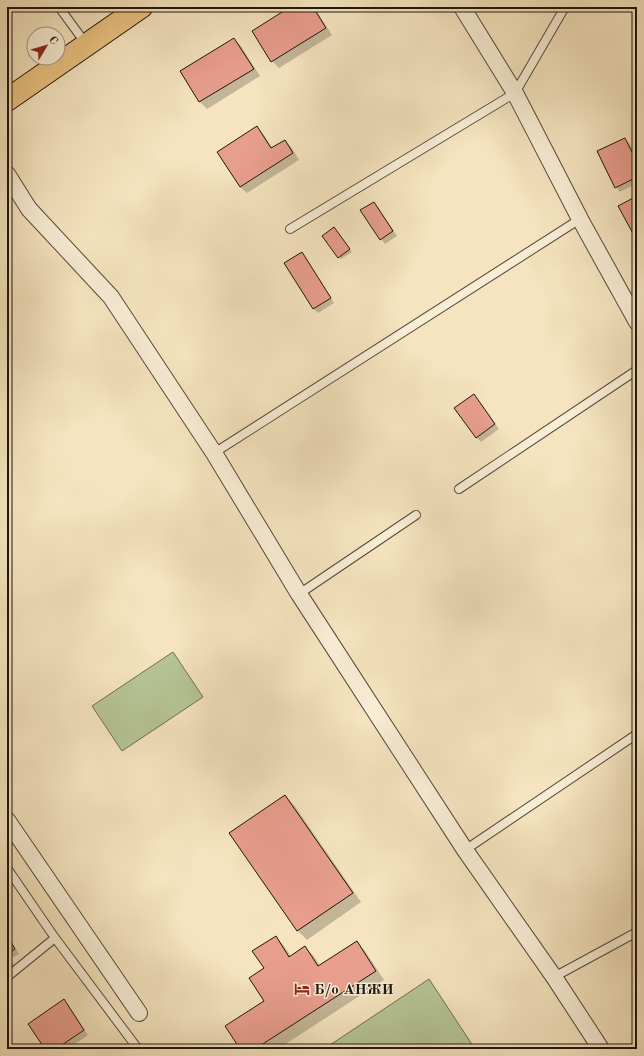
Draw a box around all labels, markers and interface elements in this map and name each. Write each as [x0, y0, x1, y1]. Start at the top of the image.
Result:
north arrow [26, 26, 66, 66]
text: С [46, 35, 59, 47]
hotel icon: Б/о АНЖИ [293, 980, 311, 998]
place label: Б/о АНЖИ [314, 983, 394, 998]

